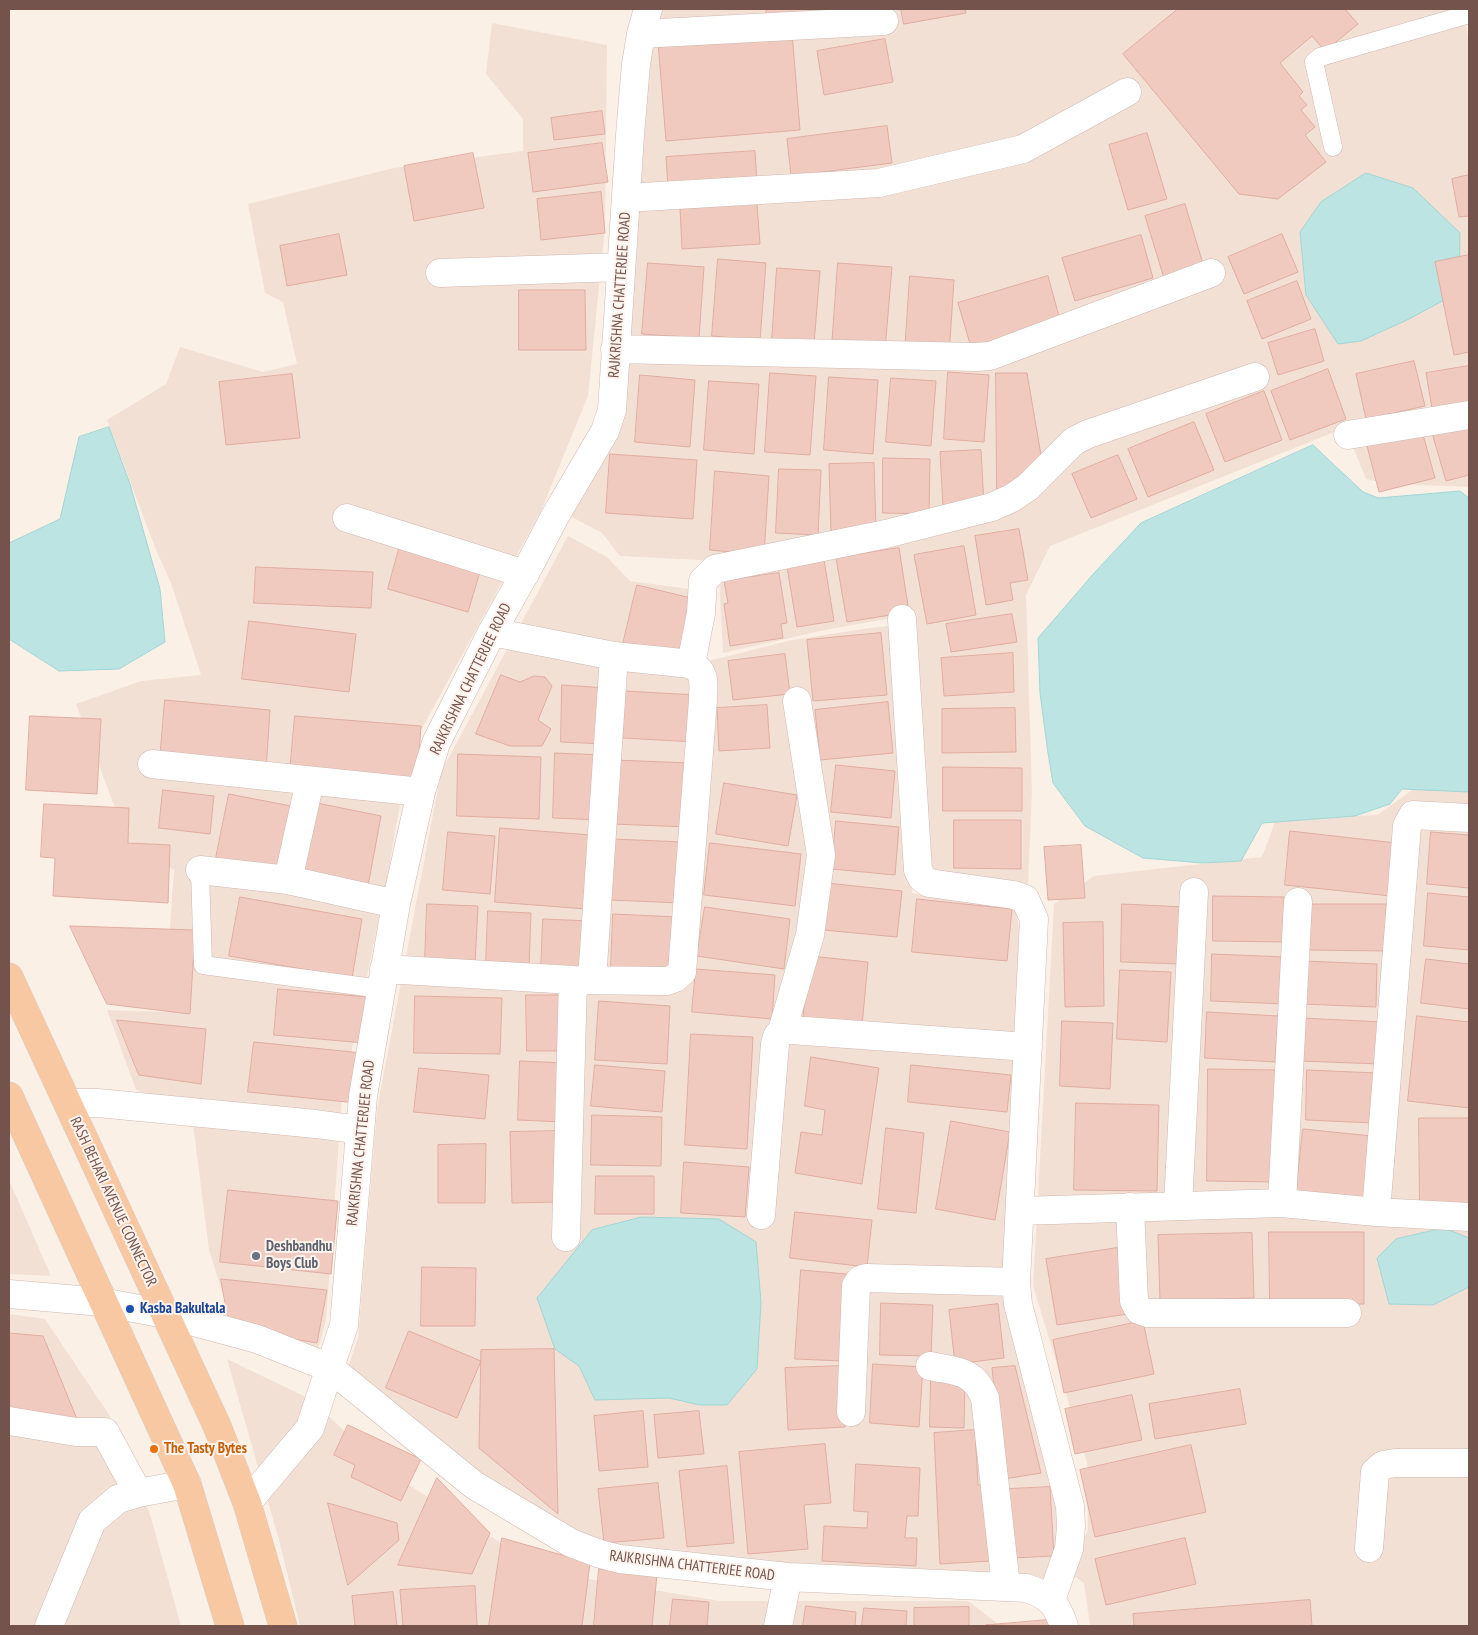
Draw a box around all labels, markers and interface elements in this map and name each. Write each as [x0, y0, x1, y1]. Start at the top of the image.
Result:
street label: RAJKRISHNA CHATTERJEE ROAD [605, 211, 635, 379]
street label: RAJKRISHNA CHATTERJEE ROAD [426, 600, 516, 758]
street label: RAJKRISHNA CHATTERJEE ROAD [343, 1059, 379, 1227]
street label: RASH BEHARI AVENUE CONNECTOR [66, 1114, 160, 1290]
place label: Deshbandhu Boys Club [266, 1238, 332, 1273]
marker: Deshbandhu Boys Club [250, 1250, 262, 1262]
place label: Kasba Bakultala [140, 1300, 225, 1318]
marker: Kasba Bakultala [124, 1303, 136, 1315]
place label: The Tasty Bytes [164, 1440, 247, 1458]
marker: The Tasty Bytes [148, 1443, 160, 1455]
street label: RAJKRISHNA CHATTERJEE ROAD [608, 1547, 776, 1585]

